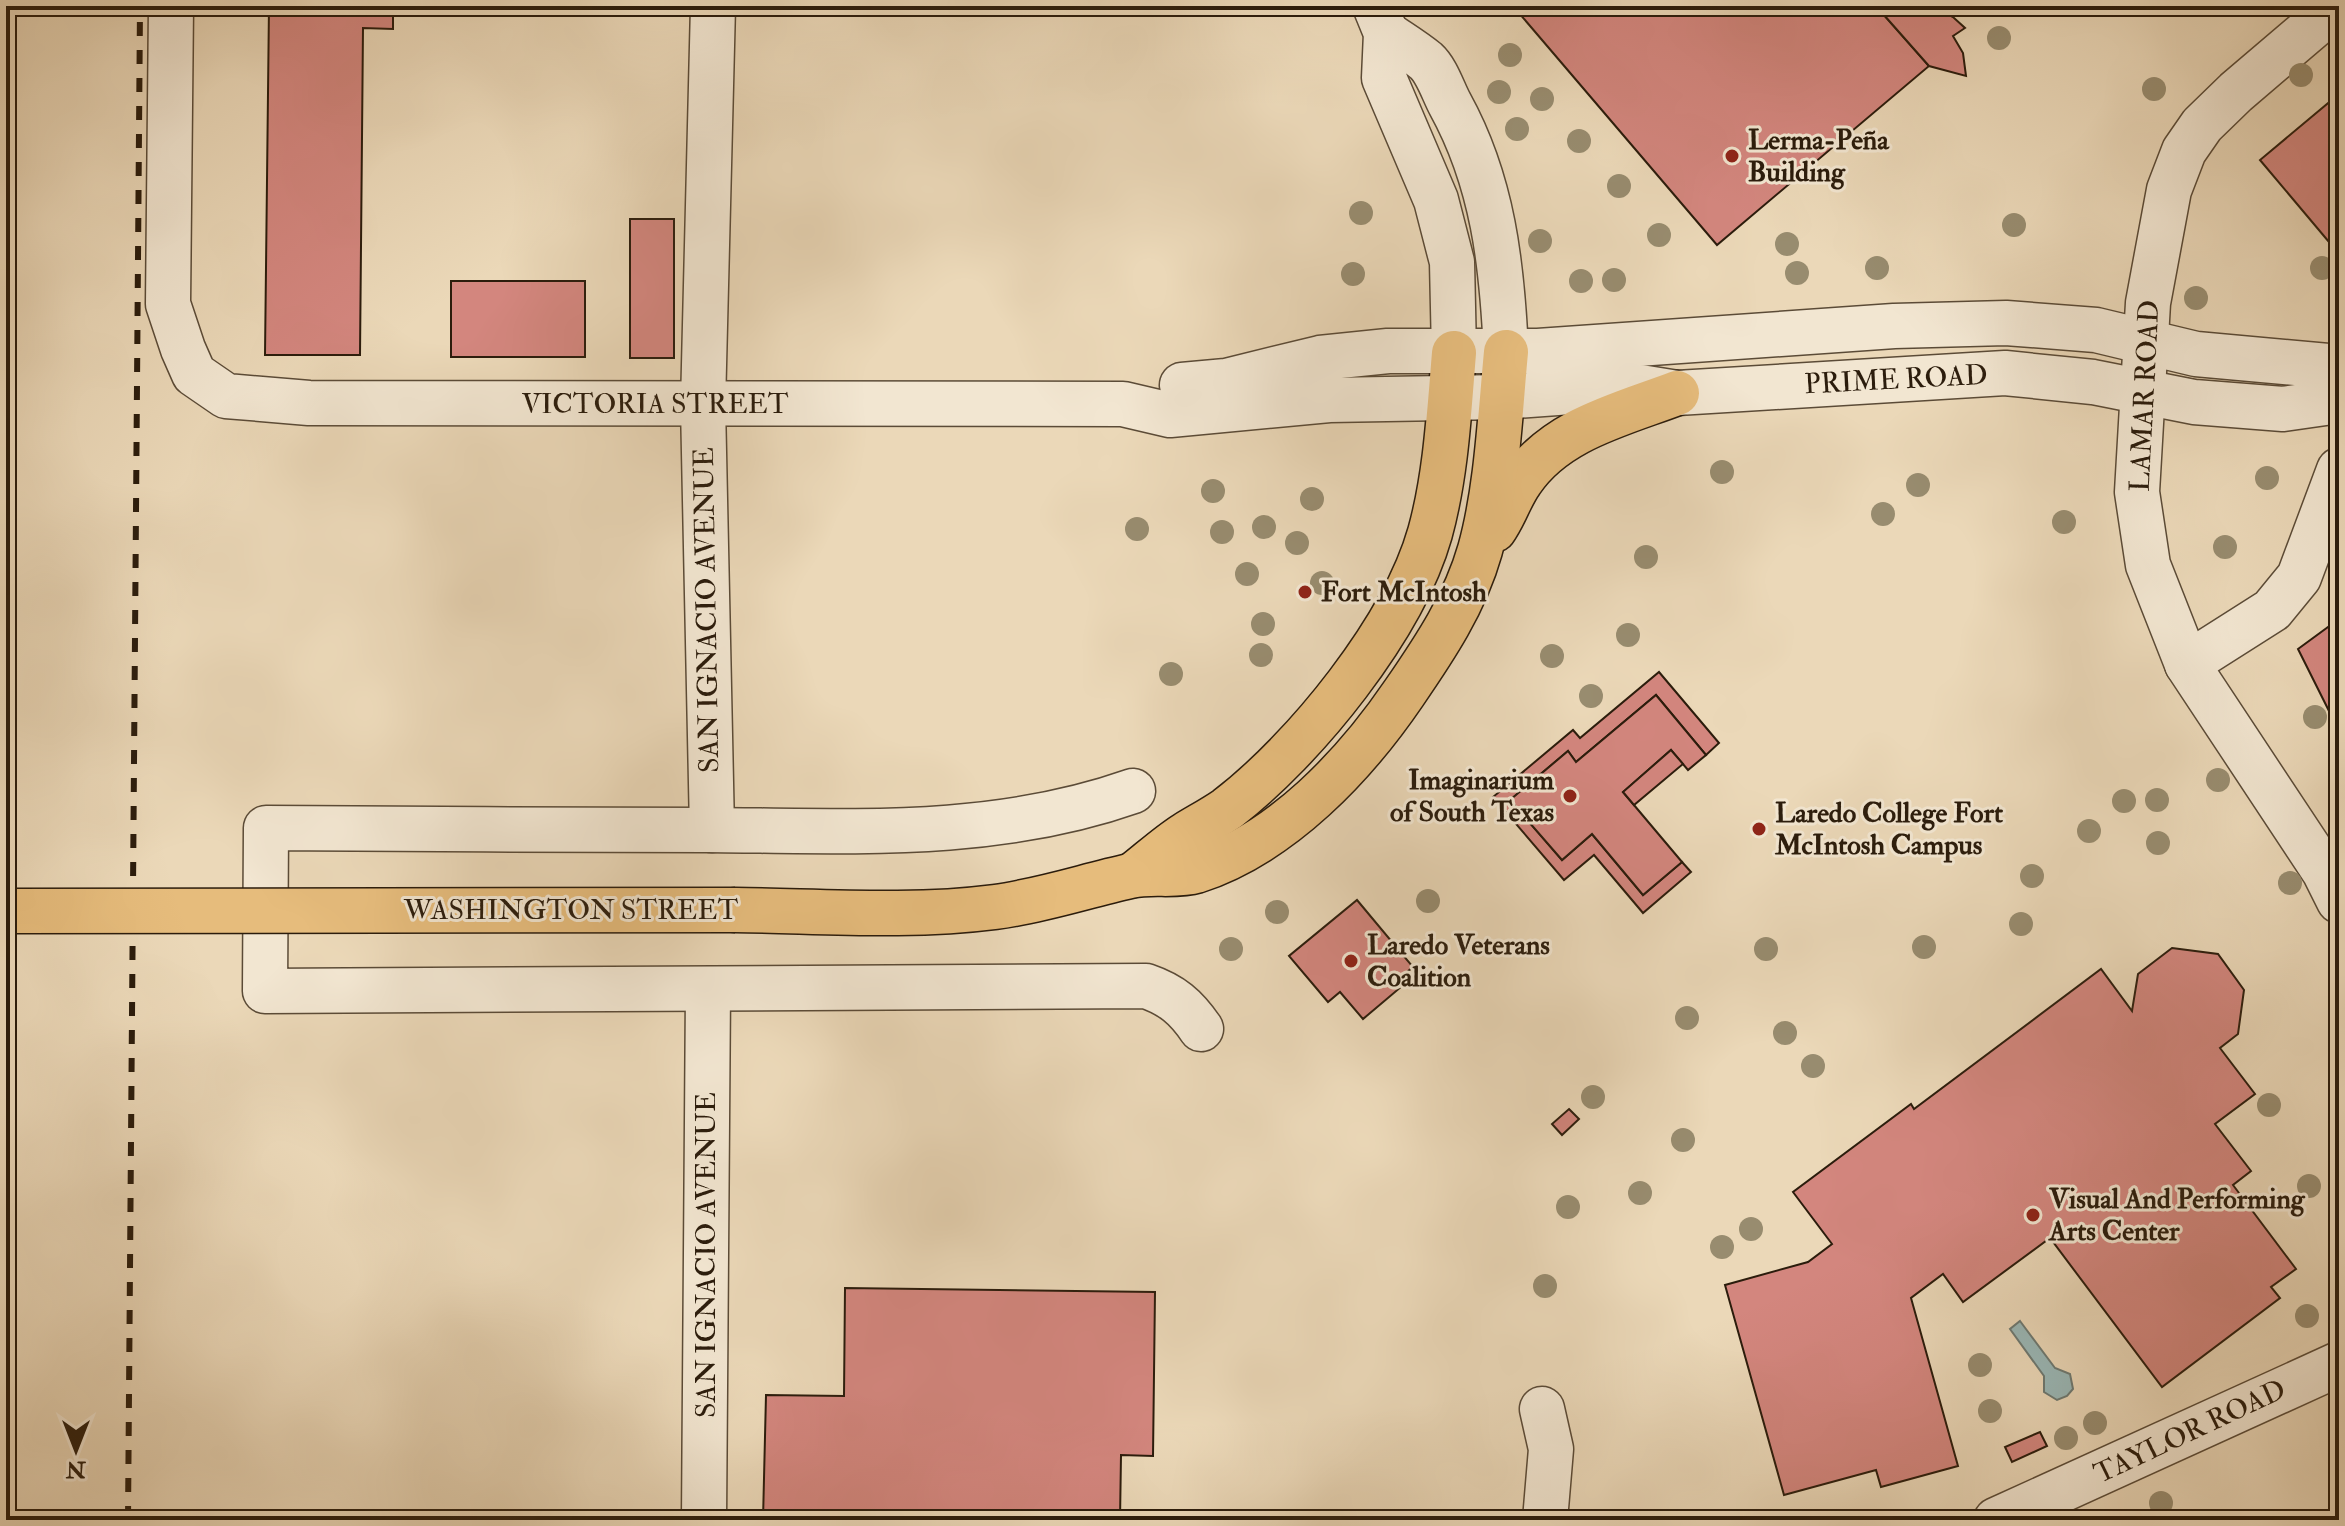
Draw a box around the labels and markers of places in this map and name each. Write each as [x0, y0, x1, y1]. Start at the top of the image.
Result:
place label: Lerma-Peña Building [1748, 123, 1890, 190]
marker: Lerma-Peña Building [1723, 147, 1741, 165]
place label: Fort McIntosh [1321, 575, 1487, 610]
marker: Fort McIntosh [1296, 583, 1314, 601]
place label: Imaginarium of South Texas [1390, 763, 1554, 830]
marker: Imaginarium of South Texas [1561, 787, 1579, 805]
place label: Laredo College Fort McIntosh Campus [1774, 796, 2003, 863]
marker: Laredo College Fort McIntosh Campus [1750, 820, 1768, 838]
place label: Laredo Veterans Coalition [1367, 928, 1550, 995]
marker: Laredo Veterans Coalition [1342, 952, 1360, 970]
place label: Visual And Performing Arts Center [2048, 1182, 2306, 1249]
marker: Visual And Performing Arts Center [2024, 1206, 2042, 1224]

